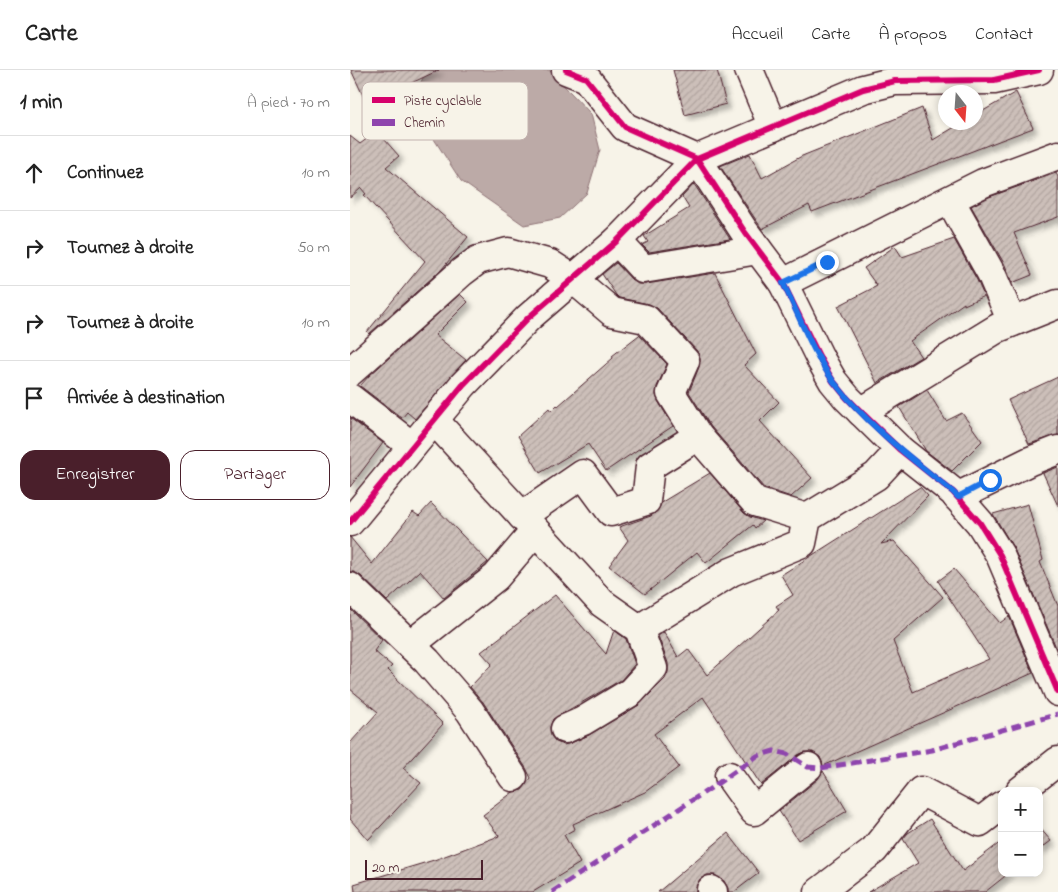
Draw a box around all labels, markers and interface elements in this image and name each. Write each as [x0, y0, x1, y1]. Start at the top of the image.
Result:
text: Carte [25, 17, 77, 52]
text: Accueil [731, 22, 783, 48]
text: Carte [811, 22, 850, 48]
text: À propos [878, 22, 947, 48]
text: Contact [975, 22, 1033, 48]
legend [362, 82, 528, 140]
north arrow [938, 85, 983, 130]
text: 1 min [20, 88, 62, 118]
text: À pied · 70 m [247, 91, 330, 115]
text: Piste cyclable [404, 91, 482, 113]
text: Chemin [404, 113, 445, 134]
icon: ahead [20, 159, 48, 187]
text: Continuez [67, 160, 143, 187]
text: 10 m [302, 161, 330, 185]
icon: right [20, 234, 48, 262]
text: Tournez à droite [67, 235, 193, 262]
text: 50 m [298, 236, 330, 260]
route end [816, 251, 839, 274]
icon: right [20, 309, 48, 337]
text: Tournez à droite [67, 310, 193, 337]
text: 10 m [302, 311, 330, 335]
icon: arrive [20, 384, 48, 412]
text: Arrivée à destination [67, 385, 225, 412]
button: Enregistrer [20, 450, 170, 500]
button: Partager [180, 450, 330, 500]
route start [979, 469, 1002, 492]
map controls [998, 787, 1043, 877]
button: + [998, 787, 1043, 832]
button: − [998, 832, 1043, 877]
scale bar [365, 857, 482, 880]
text: 20 m [372, 858, 399, 879]

